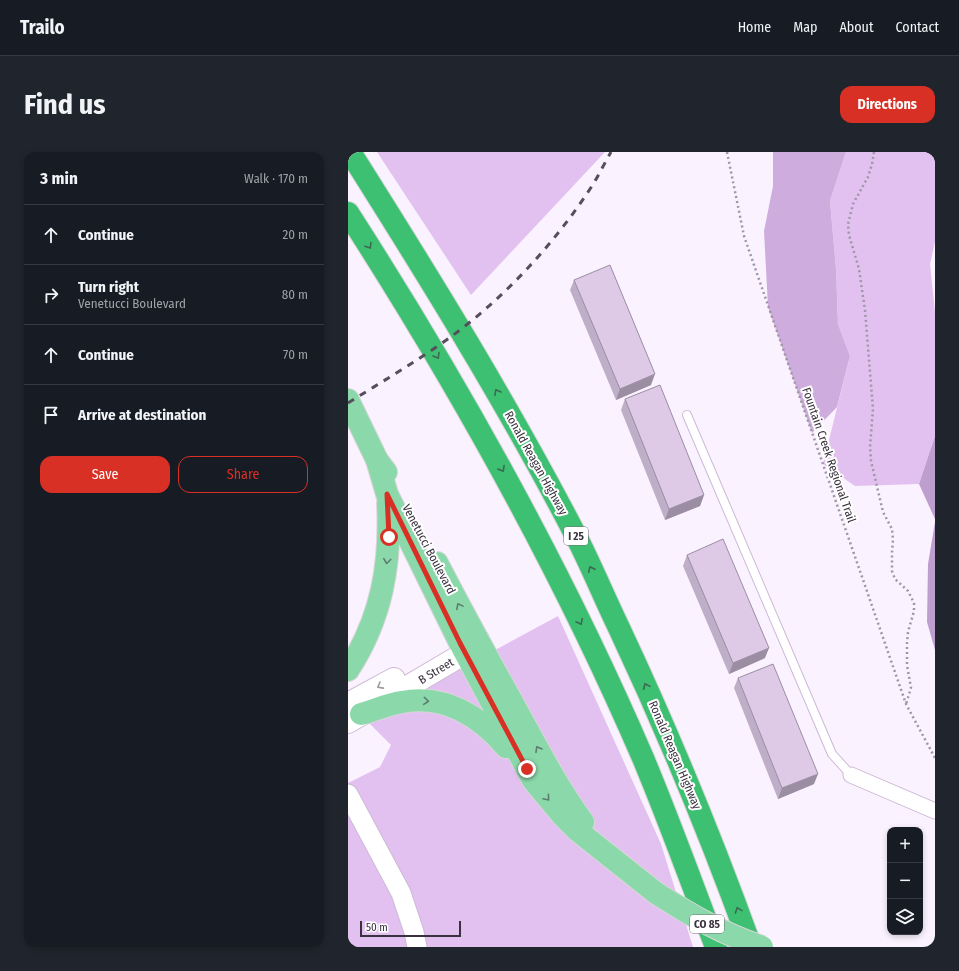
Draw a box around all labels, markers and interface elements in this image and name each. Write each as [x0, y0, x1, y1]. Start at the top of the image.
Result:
text: Trailo [20, 16, 65, 39]
text: Home [738, 19, 771, 36]
text: Map [793, 19, 817, 36]
text: About [839, 19, 874, 36]
text: Contact [896, 19, 939, 36]
button: Directions [840, 86, 935, 123]
text: Find us [24, 88, 106, 121]
text: 3 min [40, 168, 78, 189]
text: Walk · 170 m [244, 171, 308, 186]
icon: ahead [40, 224, 62, 246]
text: Continue [78, 226, 134, 244]
text: 20 m [282, 227, 308, 242]
one-way arrow [364, 242, 372, 249]
text: Turn right [78, 278, 139, 296]
icon: right [40, 284, 62, 306]
text: 80 m [282, 287, 308, 302]
text: Venetucci Boulevard [78, 296, 186, 311]
icon: ahead [40, 344, 62, 366]
text: Continue [78, 346, 134, 364]
text: 70 m [283, 347, 308, 362]
one-way arrow [433, 352, 440, 359]
street label: Fountain Creek Regional Trail [799, 386, 859, 524]
one-way arrow [494, 389, 501, 396]
icon: arrive [40, 404, 62, 426]
text: Arrive at destination [78, 406, 206, 424]
street label: Ronald Reagan Highway [502, 409, 571, 518]
button: Save [40, 456, 170, 493]
button: Share [178, 456, 308, 493]
one-way arrow [497, 465, 504, 472]
street label: Venetucci Boulevard [399, 502, 459, 596]
road number: I 25 [564, 527, 588, 545]
route start [380, 528, 398, 546]
one-way arrow [383, 557, 392, 564]
one-way arrow [588, 565, 596, 573]
one-way arrow [457, 602, 464, 610]
one-way arrow [576, 618, 583, 625]
street label: B Street [416, 655, 456, 687]
one-way arrow [377, 682, 384, 689]
one-way arrow [643, 683, 651, 691]
one-way arrow [423, 697, 429, 706]
street label: Ronald Reagan Highway [646, 699, 704, 812]
one-way arrow [536, 746, 543, 753]
route end [518, 760, 536, 778]
one-way arrow [543, 794, 550, 801]
map controls [887, 827, 923, 935]
button: + [887, 827, 923, 863]
button: − [887, 863, 923, 899]
button: layers [887, 899, 923, 935]
one-way arrow [734, 907, 742, 914]
road number: CO 85 [690, 915, 724, 933]
scale bar [360, 919, 461, 938]
text: 50 m [366, 921, 388, 934]

